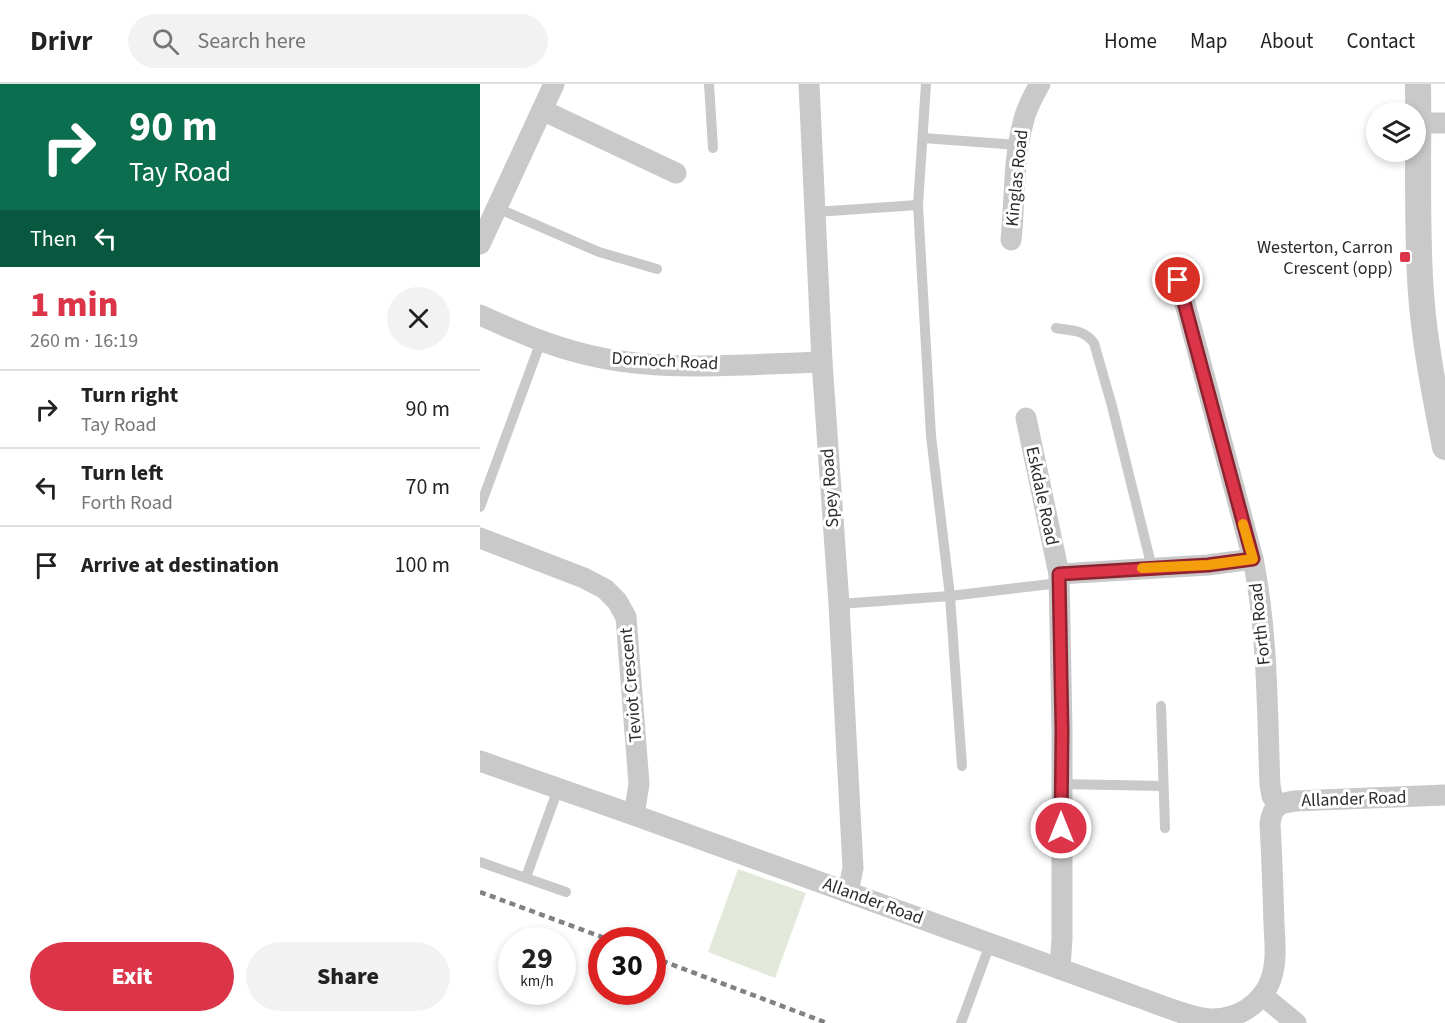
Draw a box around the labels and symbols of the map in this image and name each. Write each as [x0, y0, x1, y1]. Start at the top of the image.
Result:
street label: Kinglas Road [999, 128, 1035, 228]
place label: Westerton, Carron Crescent (opp) [1257, 235, 1393, 281]
marker: Westerton, Carron Crescent (opp) [1398, 250, 1412, 264]
pin [1152, 254, 1203, 305]
street label: Dornoch Road [611, 346, 719, 376]
street label: Eskdale Road [1019, 444, 1065, 548]
street label: Spey Road [815, 448, 845, 528]
street label: Forth Road [1243, 582, 1277, 666]
street label: Teviot Crescent [614, 627, 648, 743]
street label: Allander Road [1301, 785, 1407, 813]
position arrow [1029, 796, 1093, 860]
street label: Allander Road [819, 871, 927, 931]
speed limit sign: 30 [588, 927, 666, 1005]

